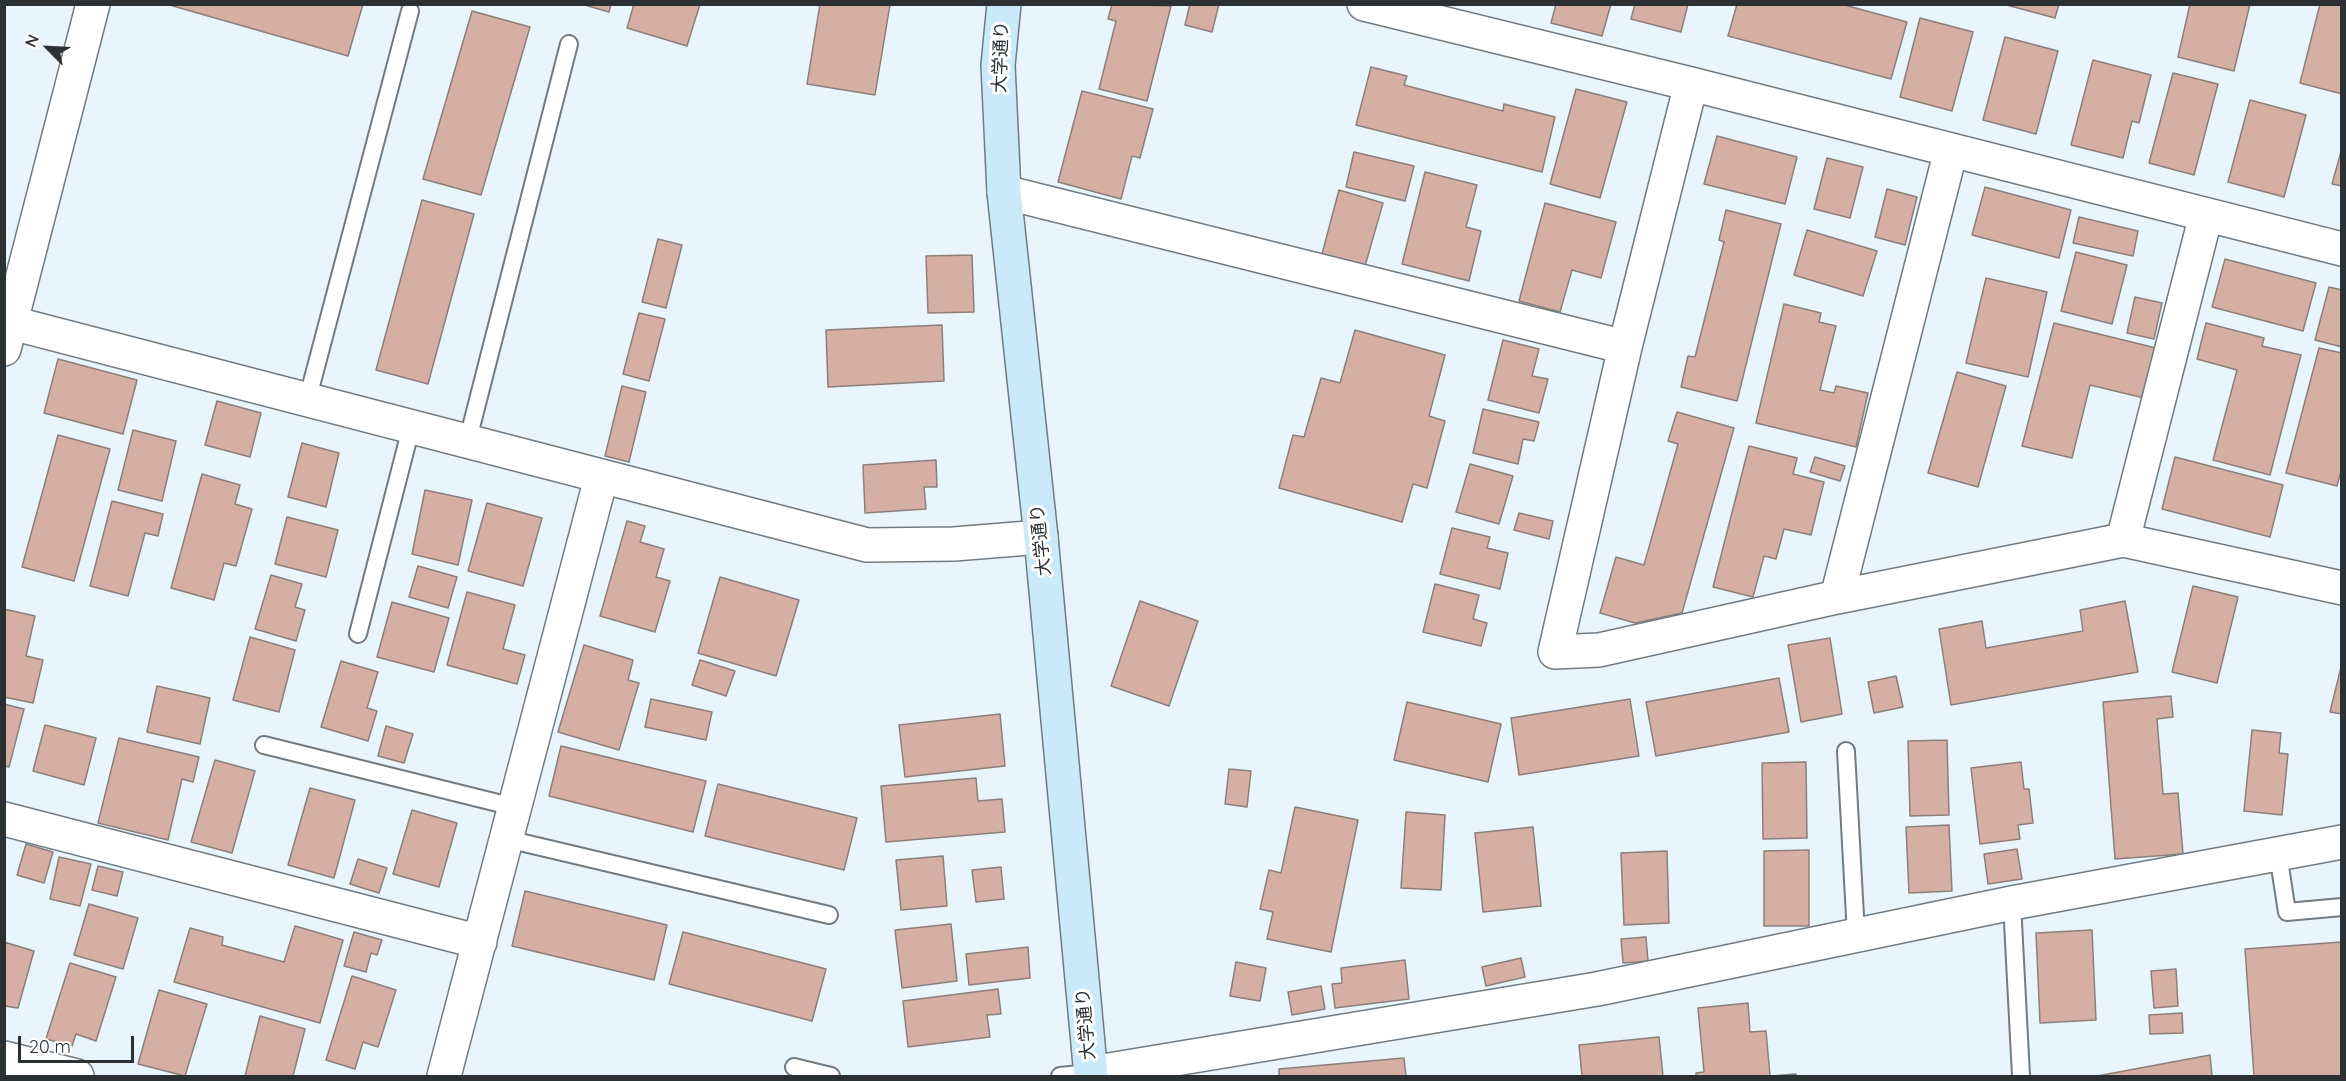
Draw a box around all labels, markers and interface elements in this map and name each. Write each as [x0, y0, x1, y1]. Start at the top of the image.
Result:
north arrow [18, 18, 78, 78]
street label: 大学通り [989, 21, 1013, 93]
text: N [20, 31, 43, 50]
street label: 大学通り [1026, 503, 1056, 577]
street label: 大学通り [1072, 987, 1100, 1061]
scale bar [21, 1024, 136, 1062]
text: 20 m [29, 1035, 71, 1058]

